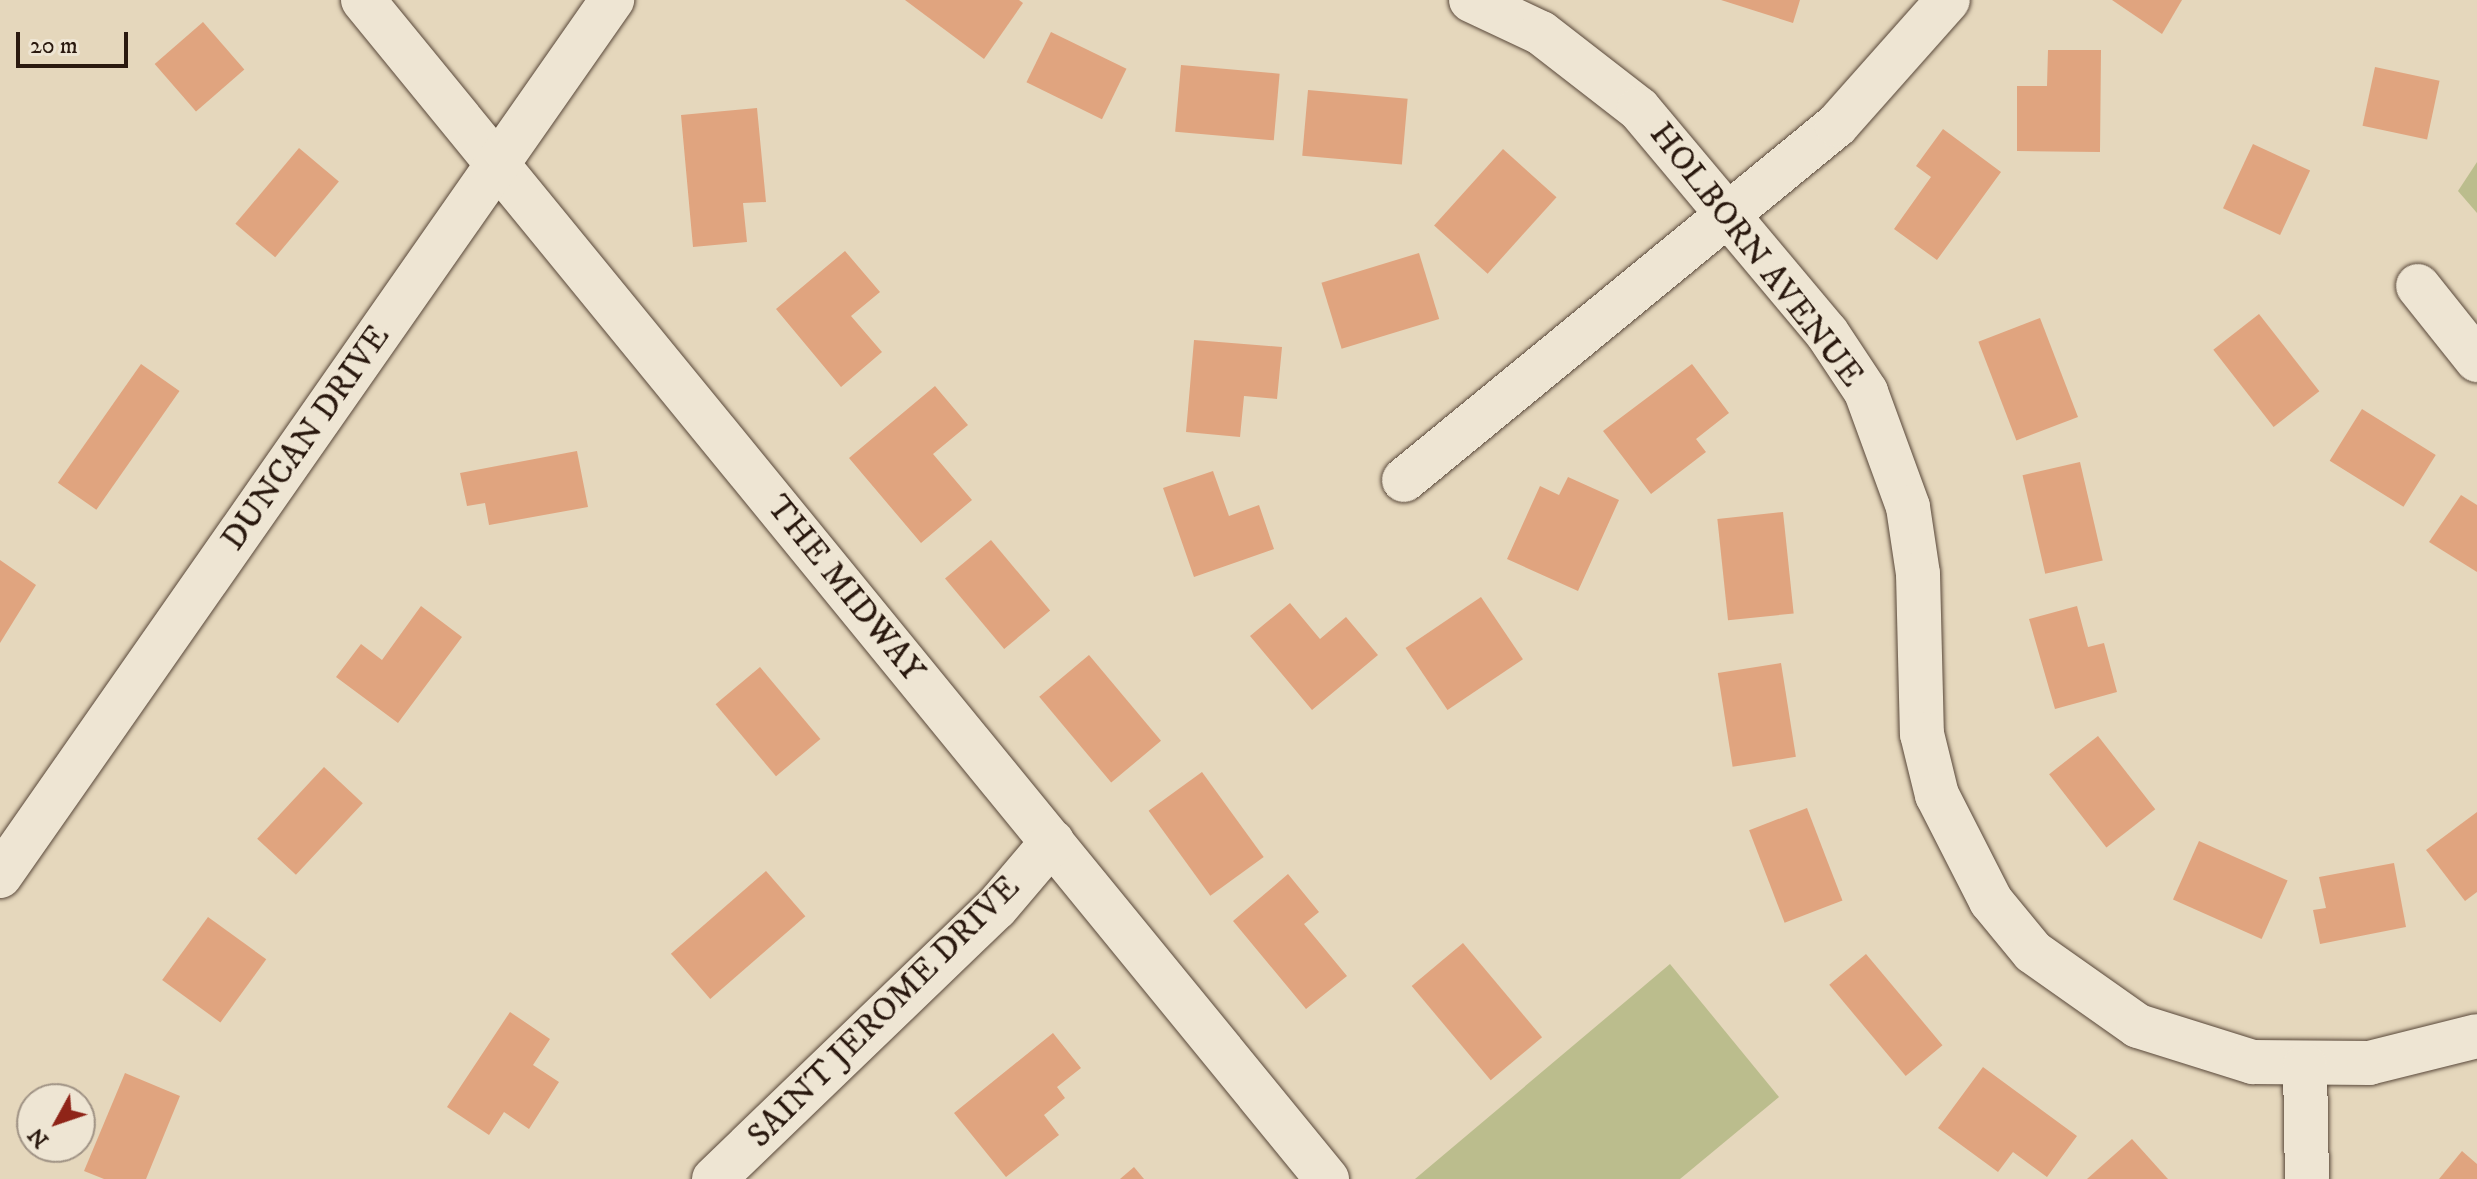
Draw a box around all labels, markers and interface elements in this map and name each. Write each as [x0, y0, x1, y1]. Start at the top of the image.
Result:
scale bar [20, 16, 132, 66]
text: 20 m [30, 31, 78, 61]
street label: HOLBORN AVENUE [1640, 115, 1872, 395]
street label: DUNCAN DRIVE [213, 317, 399, 559]
street label: THE MIDWAY [757, 487, 933, 691]
street label: SAINT JEROME DRIVE [739, 867, 1029, 1157]
north arrow [16, 1083, 96, 1163]
text: N [23, 1122, 55, 1153]

